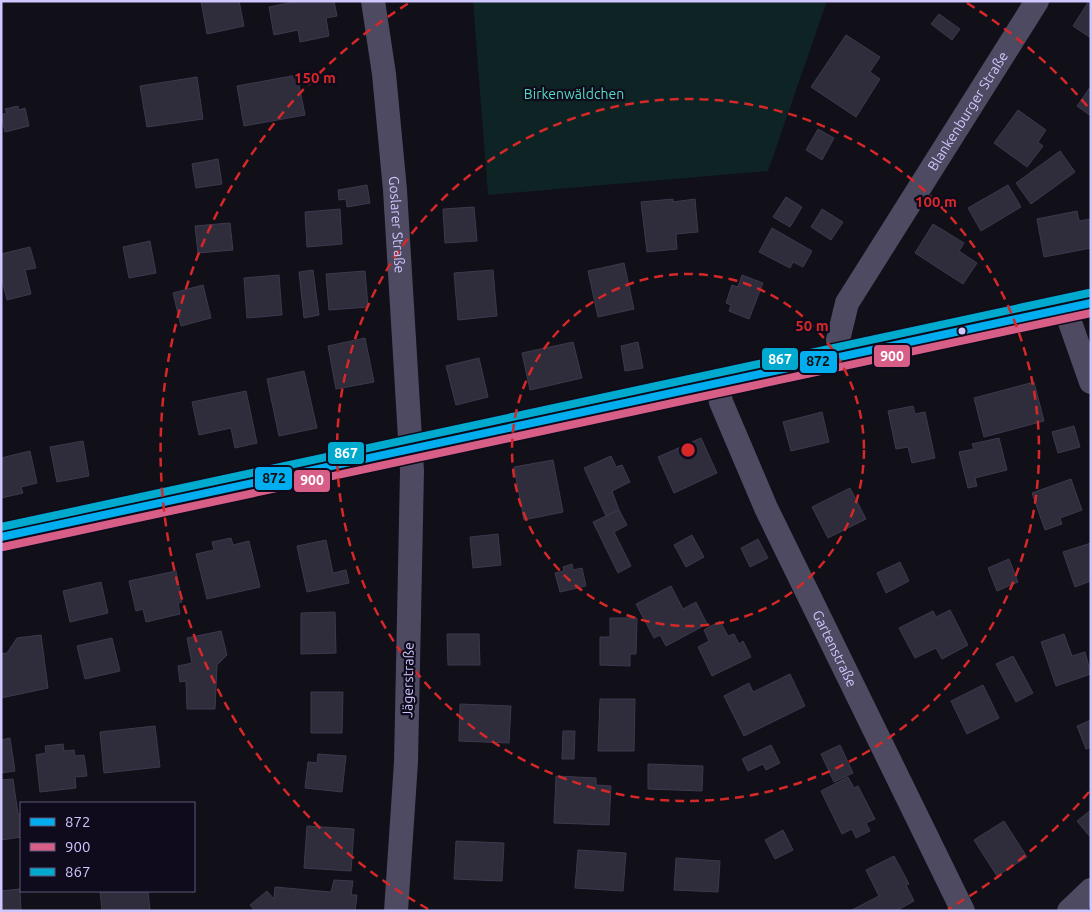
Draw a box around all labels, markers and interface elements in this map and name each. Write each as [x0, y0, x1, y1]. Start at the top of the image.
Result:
street label: Blankenburger Straße [924, 48, 1011, 174]
text: 150 m [294, 69, 336, 86]
park label: Birkenwäldchen [524, 86, 624, 102]
street label: Goslarer Straße [386, 175, 408, 274]
text: 100 m [915, 193, 957, 210]
text: 50 m [795, 317, 829, 334]
unlabelled marker [957, 326, 967, 336]
line badge: 900 [873, 344, 911, 368]
line badge: 867 [761, 347, 799, 371]
text: 900 [880, 348, 904, 364]
line badge: 872 [799, 350, 838, 374]
text: 867 [768, 351, 792, 367]
text: 872 [806, 353, 830, 369]
line badge: 867 [327, 441, 365, 465]
centre of rings [679, 441, 697, 459]
text: 867 [334, 445, 358, 461]
line badge: 872 [254, 466, 293, 491]
line badge: 900 [293, 469, 331, 493]
text: 872 [262, 470, 286, 486]
text: 900 [300, 472, 324, 488]
street label: Gartenstraße [809, 608, 860, 689]
street label: Jägerstraße [399, 642, 417, 718]
legend [20, 802, 195, 892]
text: 872 [65, 813, 90, 830]
text: 900 [65, 838, 90, 855]
text: 867 [65, 863, 90, 880]

